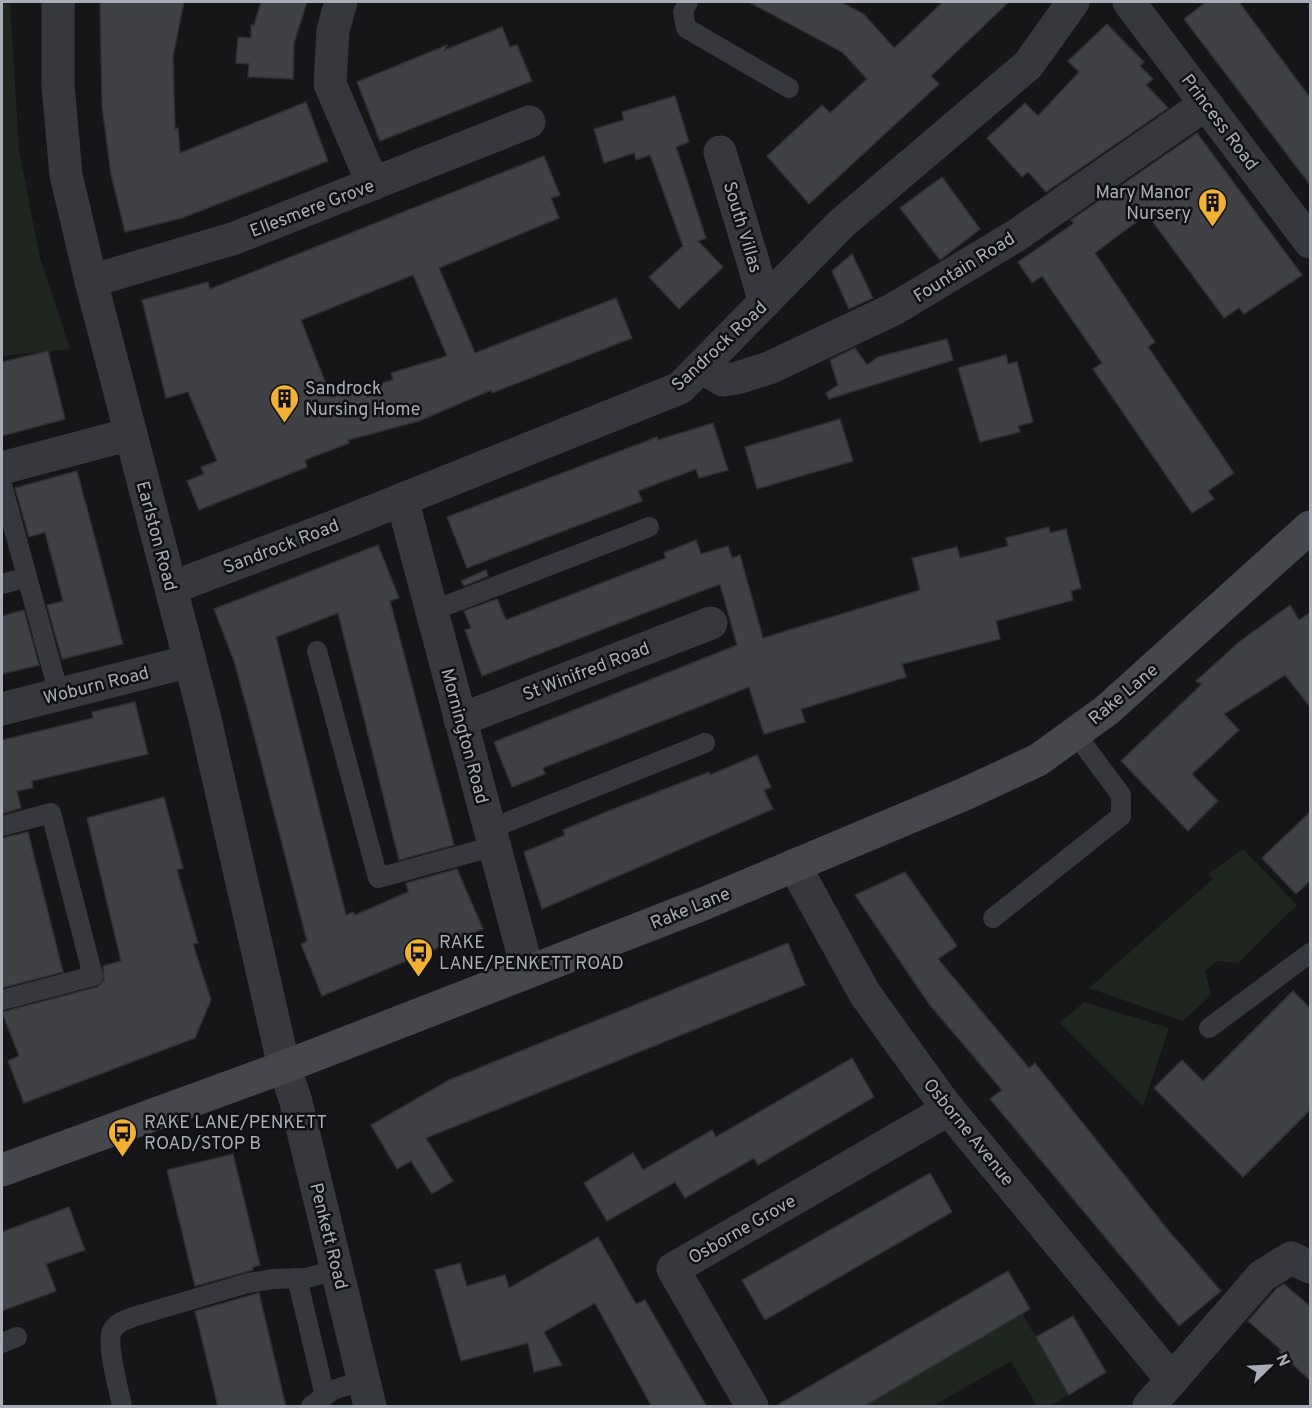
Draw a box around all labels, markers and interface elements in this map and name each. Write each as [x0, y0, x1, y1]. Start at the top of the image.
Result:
street label: Princess Road [1175, 70, 1262, 176]
street label: Ellesmere Grove [247, 175, 378, 244]
street label: South Villas [717, 179, 766, 276]
place label: Mary Manor Nursery [1095, 182, 1191, 226]
building icon: Mary Manor Nursery [1196, 186, 1228, 228]
street label: Fountain Road [910, 228, 1020, 309]
street label: Sandrock Road [667, 297, 773, 397]
place label: Sandrock Nursing Home [305, 378, 420, 422]
building icon: Sandrock Nursing Home [268, 382, 300, 424]
street label: Earlston Road [130, 479, 181, 594]
street label: Sandrock Road [220, 515, 343, 580]
street label: St Winifred Road [520, 638, 653, 707]
street label: Rake Lane [1084, 659, 1164, 731]
street label: Woburn Road [41, 662, 152, 711]
street label: Mornington Road [434, 666, 493, 807]
street label: Rake Lane [647, 883, 734, 936]
place label: RAKE LANE/PENKETT ROAD [439, 932, 624, 976]
bus stop icon: RAKE LANE/PENKETT ROAD [402, 936, 434, 978]
street label: Osborne Avenue [917, 1074, 1018, 1192]
place label: RAKE LANE/PENKETT ROAD/STOP B [144, 1112, 327, 1156]
bus stop icon: RAKE LANE/PENKETT ROAD/STOP B [107, 1116, 139, 1158]
street label: Penkett Road [303, 1181, 352, 1292]
street label: Osborne Grove [685, 1190, 801, 1270]
north arrow [1240, 1336, 1300, 1396]
text: N [1270, 1351, 1293, 1370]

